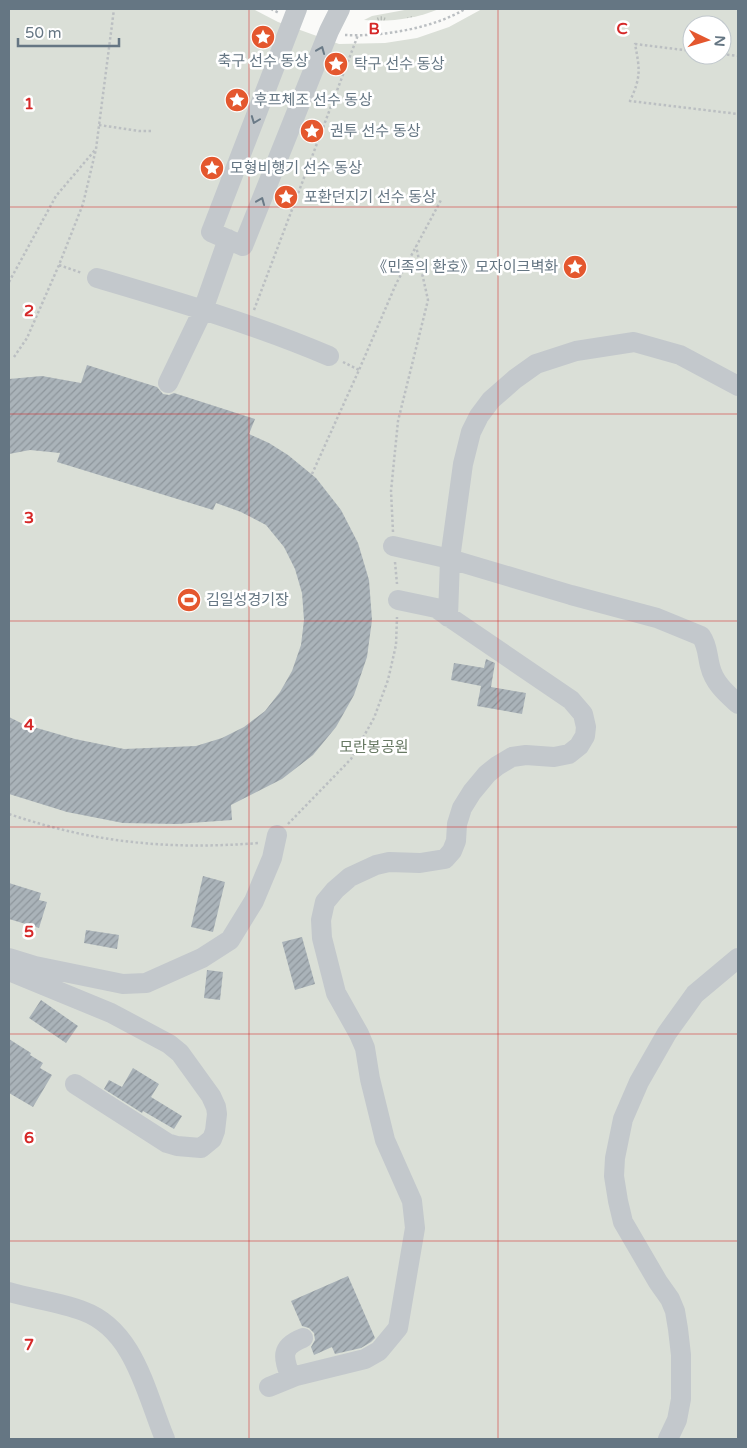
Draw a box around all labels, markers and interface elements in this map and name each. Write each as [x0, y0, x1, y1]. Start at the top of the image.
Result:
scale bar [18, 15, 119, 47]
north arrow [682, 15, 732, 65]
text: B [368, 19, 380, 39]
text: C [616, 19, 628, 39]
text: 50 m [25, 24, 62, 42]
place icon: 축구 선수 동상 [250, 24, 276, 50]
text: N [710, 35, 728, 47]
one-way arrow [315, 46, 326, 55]
place icon: 탁구 선수 동상 [323, 51, 349, 77]
place label: 축구 선수 동상 [218, 52, 308, 70]
place label: 탁구 선수 동상 [354, 55, 445, 73]
place icon: 후프체조 선수 동상 [224, 87, 250, 113]
place label: 후프체조 선수 동상 [254, 91, 372, 109]
text: 1 [24, 94, 34, 114]
one-way arrow [250, 115, 261, 124]
place icon: 권투 선수 동상 [299, 118, 325, 144]
place label: 권투 선수 동상 [330, 122, 421, 140]
place icon: 모형비행기 선수 동상 [199, 155, 225, 181]
place label: 모형비행기 선수 동상 [230, 159, 362, 177]
place icon: 포환던지기 선수 동상 [273, 184, 299, 210]
place label: 포환던지기 선수 동상 [304, 188, 436, 206]
one-way arrow [255, 197, 265, 205]
place icon: 《민족의 환호》모자이크벽화 [562, 254, 588, 280]
place label: 《민족의 환호》모자이크벽화 [372, 258, 558, 276]
text: 2 [24, 301, 34, 321]
text: 3 [24, 508, 34, 528]
sports icon: 김일성경기장 [176, 587, 202, 613]
place label: 김일성경기장 [206, 591, 289, 609]
text: 4 [24, 715, 34, 735]
park label: 모란봉공원 [339, 738, 409, 756]
text: 5 [24, 922, 34, 942]
text: 6 [24, 1128, 34, 1148]
text: 7 [24, 1335, 34, 1355]

